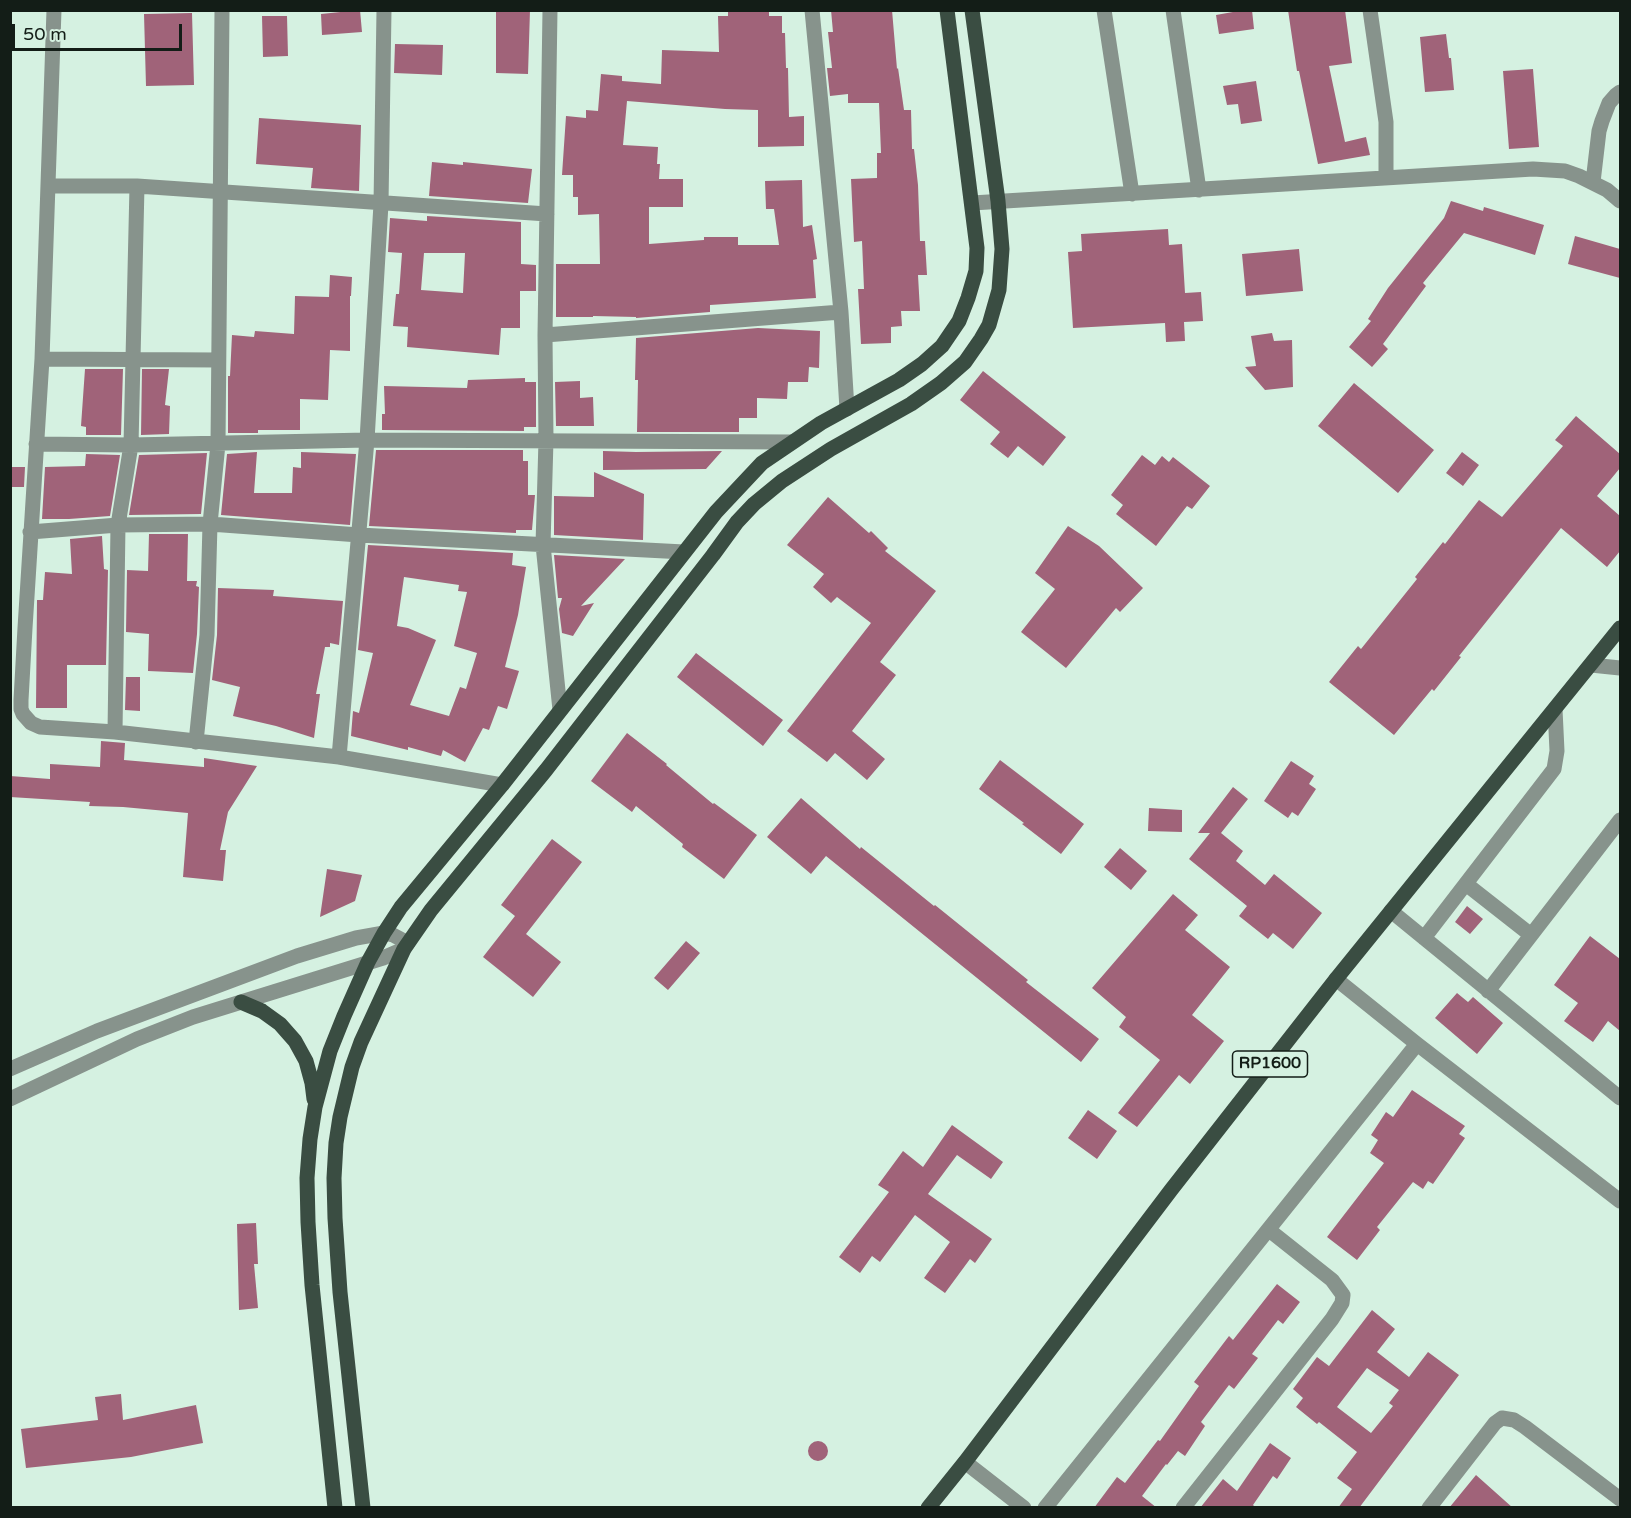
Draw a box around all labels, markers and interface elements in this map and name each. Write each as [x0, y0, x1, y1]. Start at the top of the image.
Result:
scale bar [15, 12, 184, 50]
text: 50 m [23, 23, 67, 45]
road number: RP1600 [1232, 1051, 1308, 1077]

